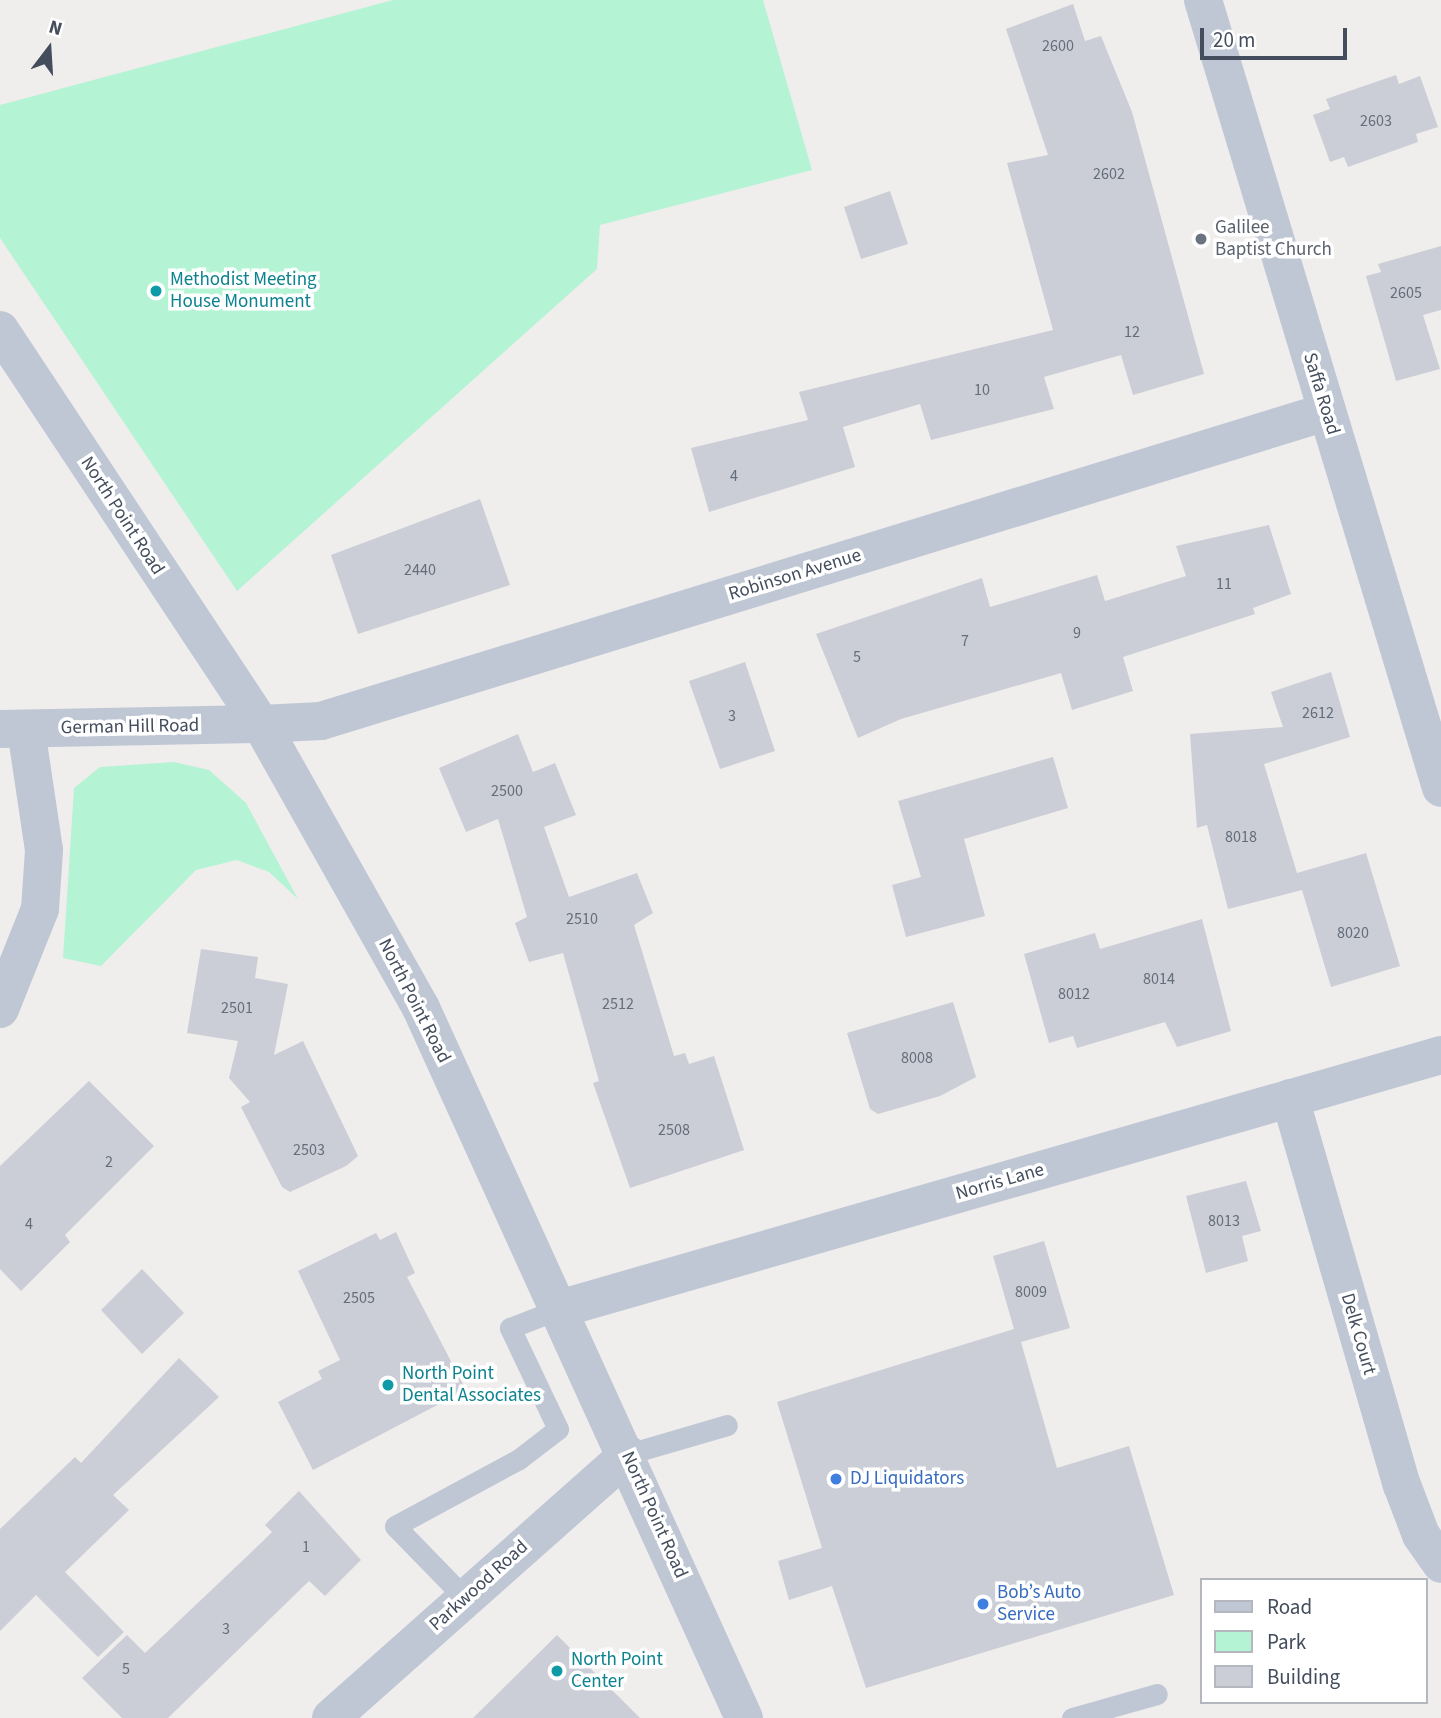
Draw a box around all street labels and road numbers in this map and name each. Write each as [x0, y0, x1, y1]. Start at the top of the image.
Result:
street label: Saffa Road [1298, 350, 1344, 438]
street label: North Point Road [75, 453, 169, 579]
street label: Robinson Avenue [726, 544, 864, 606]
street label: German Hill Road [61, 714, 199, 740]
street label: North Point Road [373, 935, 455, 1067]
street label: Norris Lane [953, 1159, 1047, 1205]
street label: Delk Court [1336, 1291, 1380, 1377]
street label: North Point Road [616, 1448, 692, 1582]
street label: Parkwood Road [425, 1536, 533, 1636]

